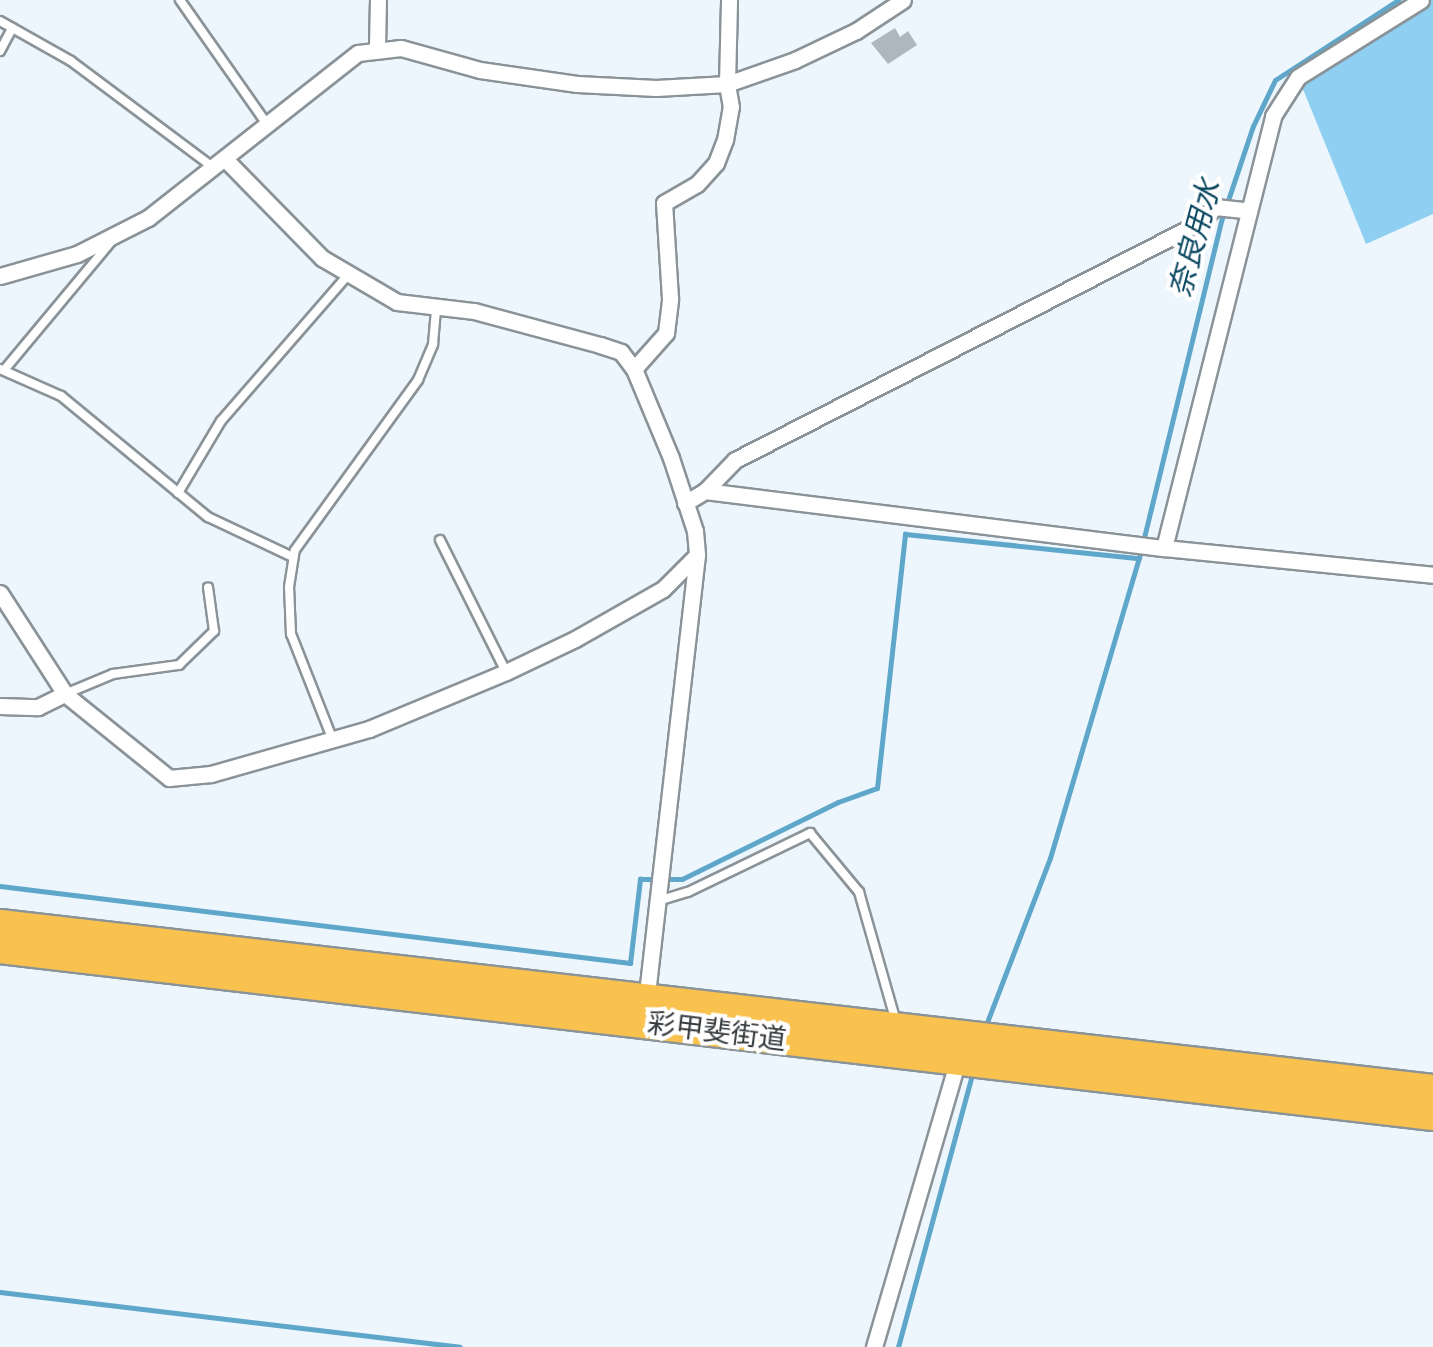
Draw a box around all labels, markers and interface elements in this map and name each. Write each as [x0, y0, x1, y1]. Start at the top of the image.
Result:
water label: 奈良用水 [1163, 176, 1229, 302]
street label: 彩甲斐街道 [645, 1007, 789, 1057]

